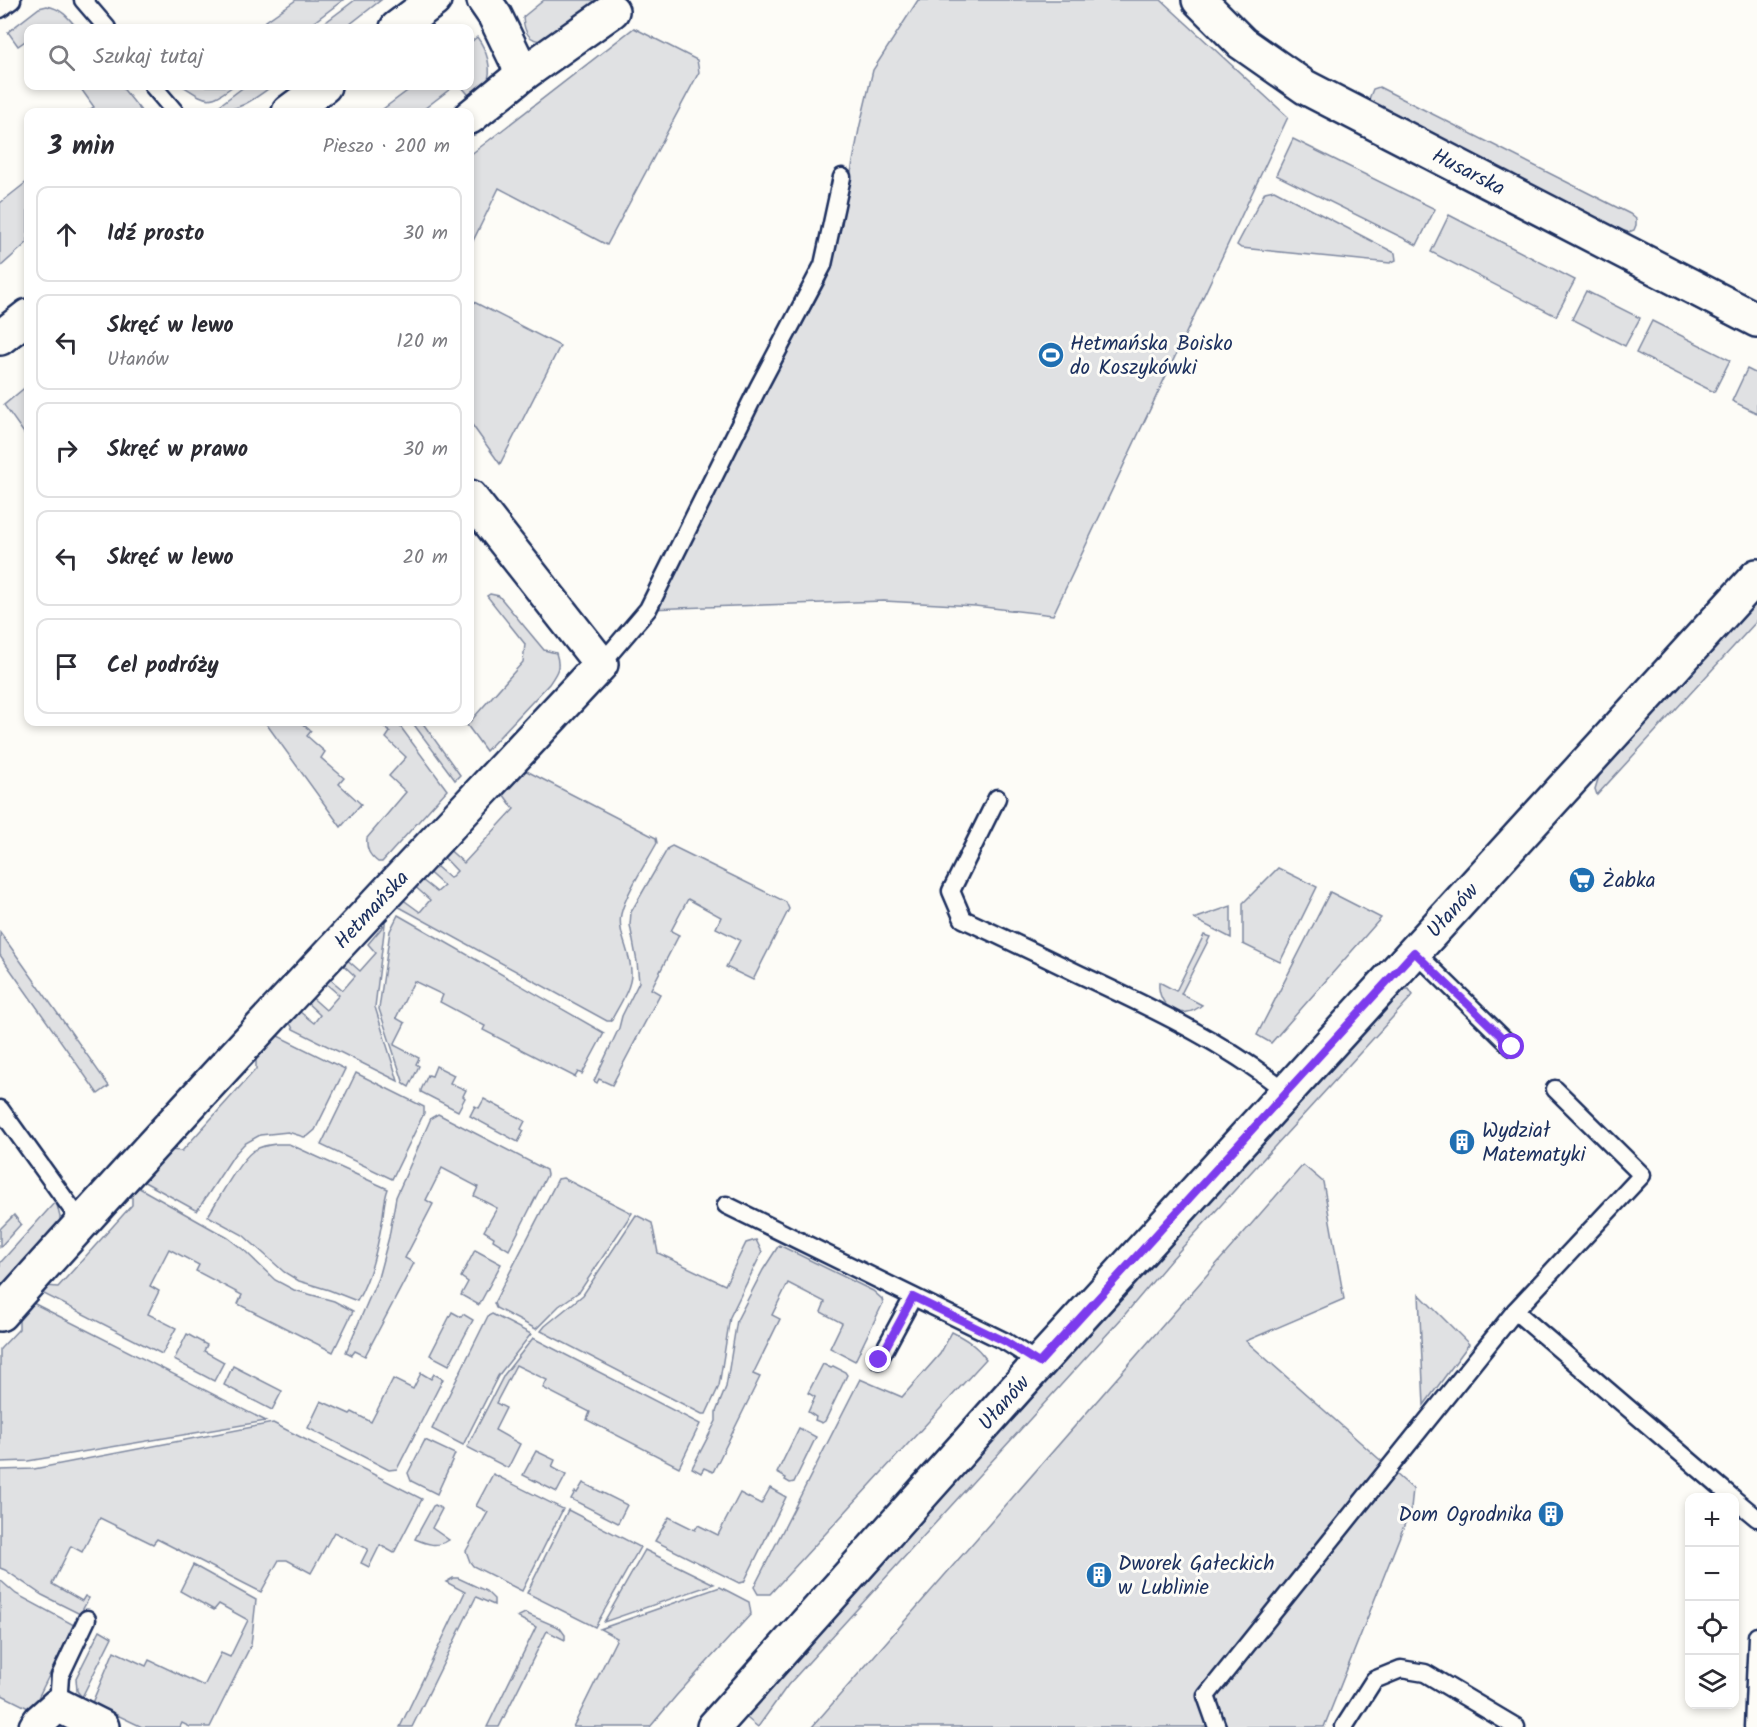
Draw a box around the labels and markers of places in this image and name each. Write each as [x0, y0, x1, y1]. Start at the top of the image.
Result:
place label: Hetmańska Boisko do Koszykówki [1070, 328, 1233, 385]
sports icon: Hetmańska Boisko do Koszykówki [1036, 340, 1066, 370]
supermarket icon: Żabka [1567, 865, 1597, 895]
place label: Żabka [1602, 865, 1656, 898]
place label: Wydział Matematyki [1482, 1115, 1586, 1172]
building icon: Wydział Matematyki [1447, 1127, 1477, 1157]
place label: Dom Ogrodnika [1398, 1499, 1532, 1532]
building icon: Dom Ogrodnika [1536, 1499, 1566, 1529]
place label: Dworek Gałeckich w Lublinie [1118, 1548, 1274, 1605]
building icon: Dworek Gałeckich w Lublinie [1084, 1560, 1114, 1590]

